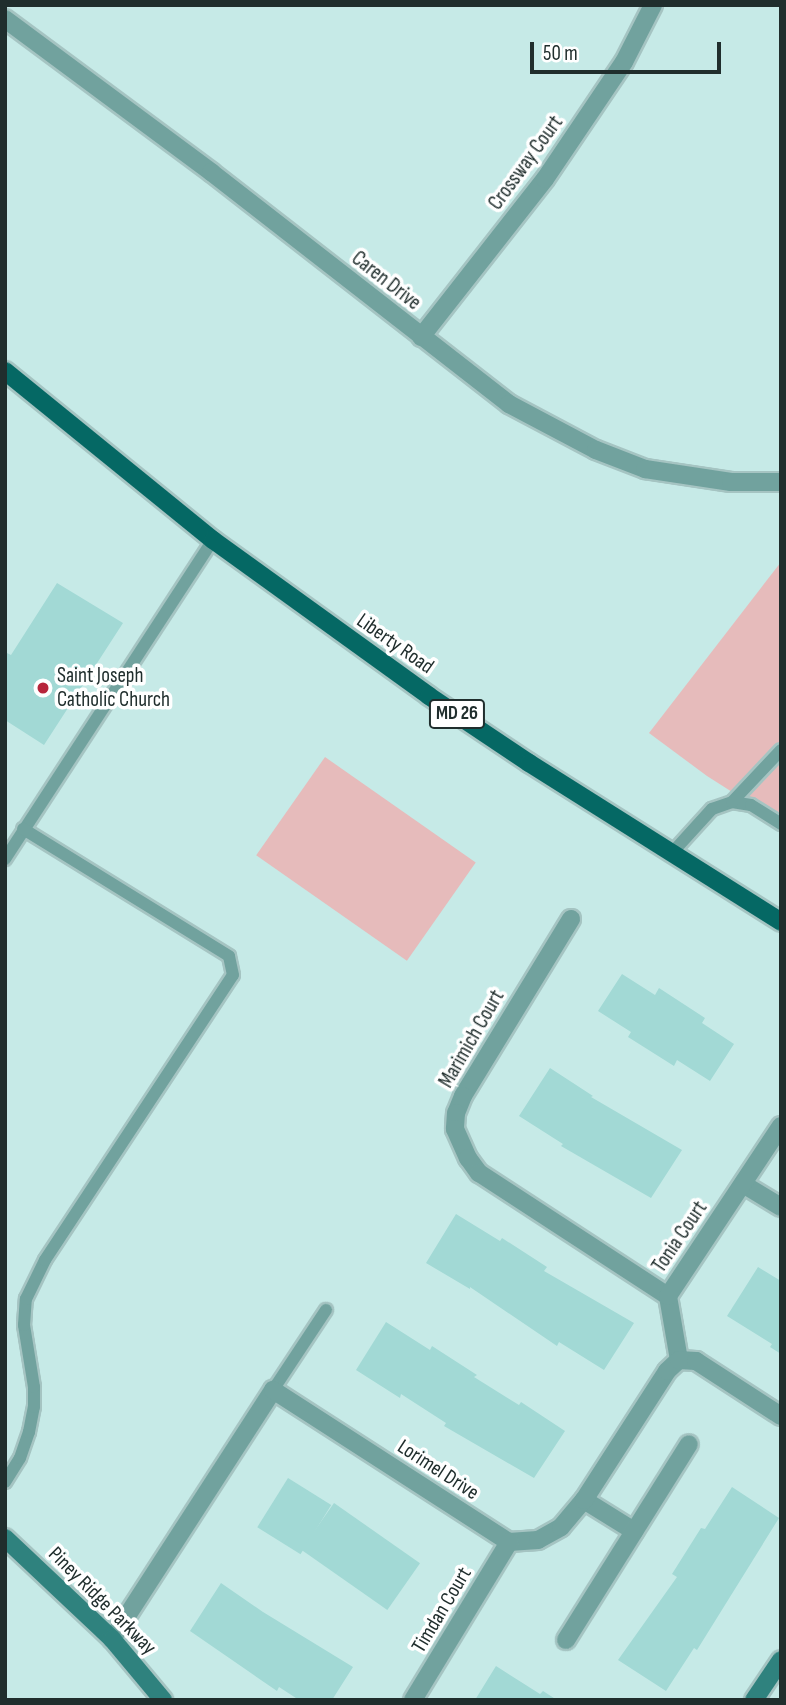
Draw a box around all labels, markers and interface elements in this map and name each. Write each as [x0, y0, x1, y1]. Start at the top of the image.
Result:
scale bar [534, 28, 725, 72]
text: 50 m [543, 41, 578, 66]
street label: Crossway Court [483, 111, 569, 215]
street label: Caren Drive [346, 246, 426, 316]
street label: Liberty Road [352, 608, 438, 680]
place label: Saint Joseph Catholic Church [57, 663, 170, 713]
marker: Saint Joseph Catholic Church [35, 680, 51, 696]
road number: MD 26 [427, 698, 487, 730]
street label: Marimich Court [434, 986, 510, 1092]
street label: Tonia Court [647, 1197, 713, 1277]
street label: Lorimel Drive [393, 1434, 483, 1506]
street label: Piney Ridge Parkway [43, 1542, 161, 1660]
street label: Timdan Court [407, 1563, 477, 1657]

